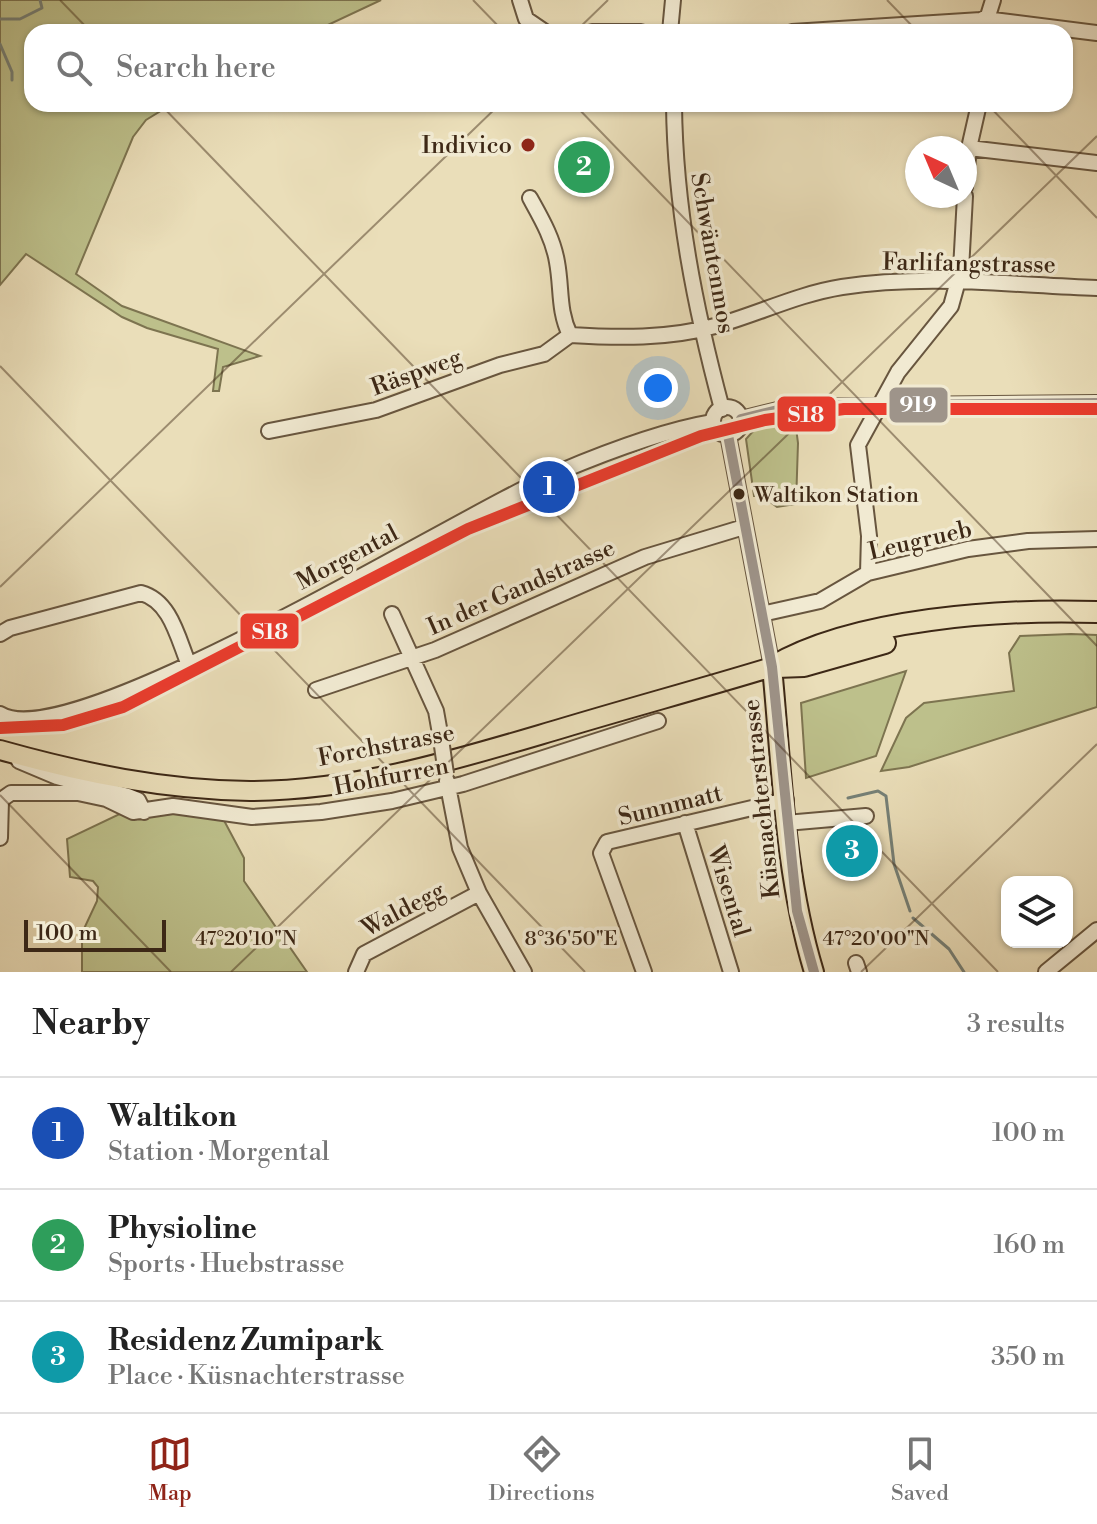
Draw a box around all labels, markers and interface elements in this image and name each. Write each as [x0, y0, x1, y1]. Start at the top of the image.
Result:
search box [24, 24, 1073, 112]
icon: search [52, 46, 96, 90]
text: Search here [116, 49, 276, 87]
place label: Indivico [422, 131, 512, 161]
marker: Indivico [519, 136, 537, 154]
north arrow [905, 136, 977, 208]
pin: 2 [558, 137, 610, 197]
street label: Schwäntenmos [683, 170, 741, 336]
street label: Farlifangstrasse [882, 247, 1056, 281]
street label: Räspweg [367, 343, 466, 403]
your location [638, 368, 678, 408]
line badge: 919 [888, 386, 949, 424]
text: 919 [899, 392, 937, 419]
line badge: S18 [776, 395, 837, 433]
text: S18 [788, 402, 824, 429]
pin: 1 [523, 457, 575, 517]
place label: Waltikon Station [753, 482, 919, 509]
marker: Waltikon Station [731, 486, 747, 502]
street label: Leugrueb [866, 515, 975, 567]
street label: Morgental [291, 518, 404, 597]
street label: In der Gandstrasse [423, 533, 620, 643]
line badge: S18 [239, 612, 300, 650]
text: S18 [252, 619, 288, 646]
street label: Küsnachterstrasse [737, 698, 787, 900]
street label: Forchstrasse [315, 718, 457, 774]
street label: Hohfurren [331, 751, 451, 803]
street label: Sunnmatt [615, 778, 726, 833]
pin: 3 [826, 821, 878, 881]
street label: Wisental [700, 841, 756, 941]
street label: Waldegg [356, 875, 451, 945]
map controls [1001, 876, 1073, 948]
button: layers [1001, 876, 1073, 948]
scale bar [24, 916, 166, 952]
text: 100 m [36, 920, 98, 947]
text: 47°20'10"N [195, 927, 297, 952]
text: 8°36'50"E [524, 927, 618, 952]
text: 47°20'00"N [823, 927, 930, 952]
text: Nearby [32, 1003, 150, 1045]
text: 3 results [967, 1008, 1065, 1040]
text: Waltikon [108, 1098, 237, 1136]
text: 1 [52, 1117, 64, 1149]
text: 100 m [992, 1117, 1065, 1149]
text: Station · Morgental [108, 1136, 330, 1168]
text: Physioline [108, 1210, 257, 1248]
text: 2 [50, 1229, 66, 1261]
text: 160 m [994, 1229, 1065, 1261]
text: Sports · Huebstrasse [108, 1248, 345, 1280]
text: Residenz Zumipark [108, 1322, 383, 1360]
text: 3 [50, 1341, 66, 1373]
text: 350 m [991, 1341, 1065, 1373]
text: Place · Küsnachterstrasse [108, 1360, 405, 1392]
tab: Map [148, 1432, 192, 1507]
tab: Directions [489, 1432, 595, 1507]
tab: Saved [891, 1432, 949, 1507]

